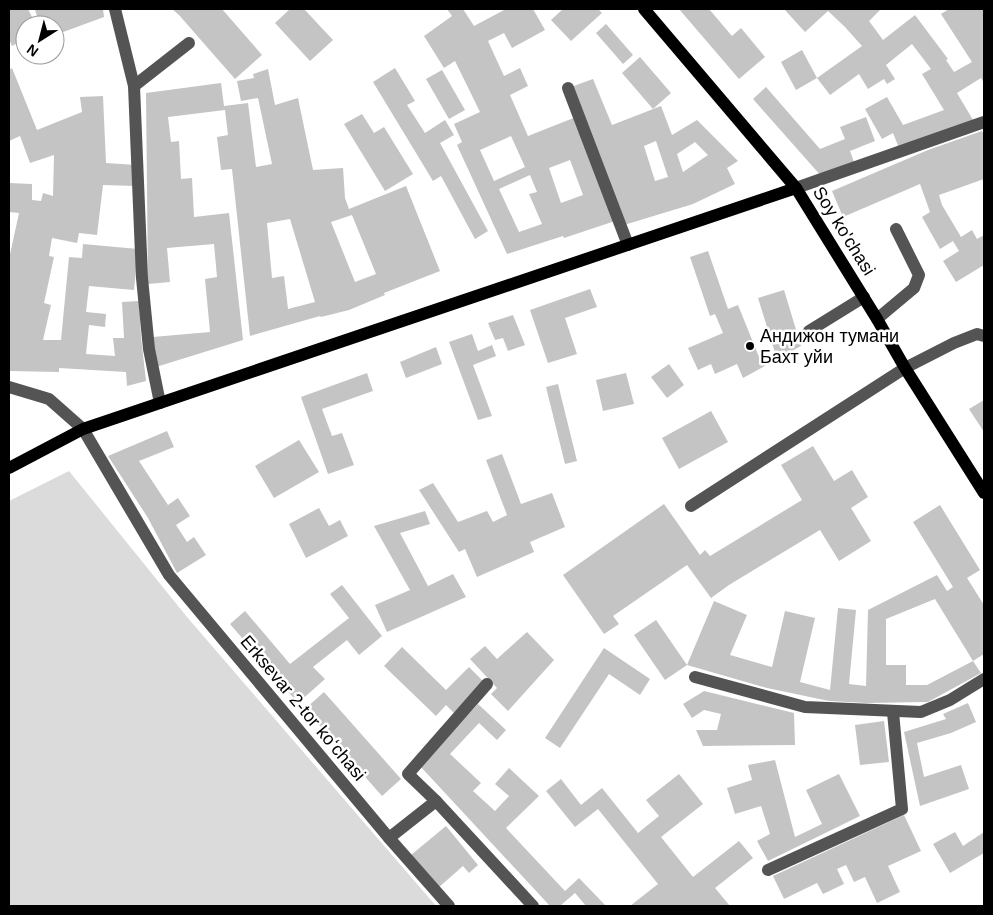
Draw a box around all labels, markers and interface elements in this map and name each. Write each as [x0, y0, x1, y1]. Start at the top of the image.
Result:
north arrow [15, 15, 65, 65]
text: N [24, 41, 41, 60]
street label: Soy ko'chasi [809, 183, 879, 279]
place label: Андижон тумани Бахт уйи [760, 326, 899, 367]
marker: Андижон тумани Бахт уйи [744, 340, 756, 352]
street label: Erksevar 2-tor koʻchasi [237, 631, 369, 785]

